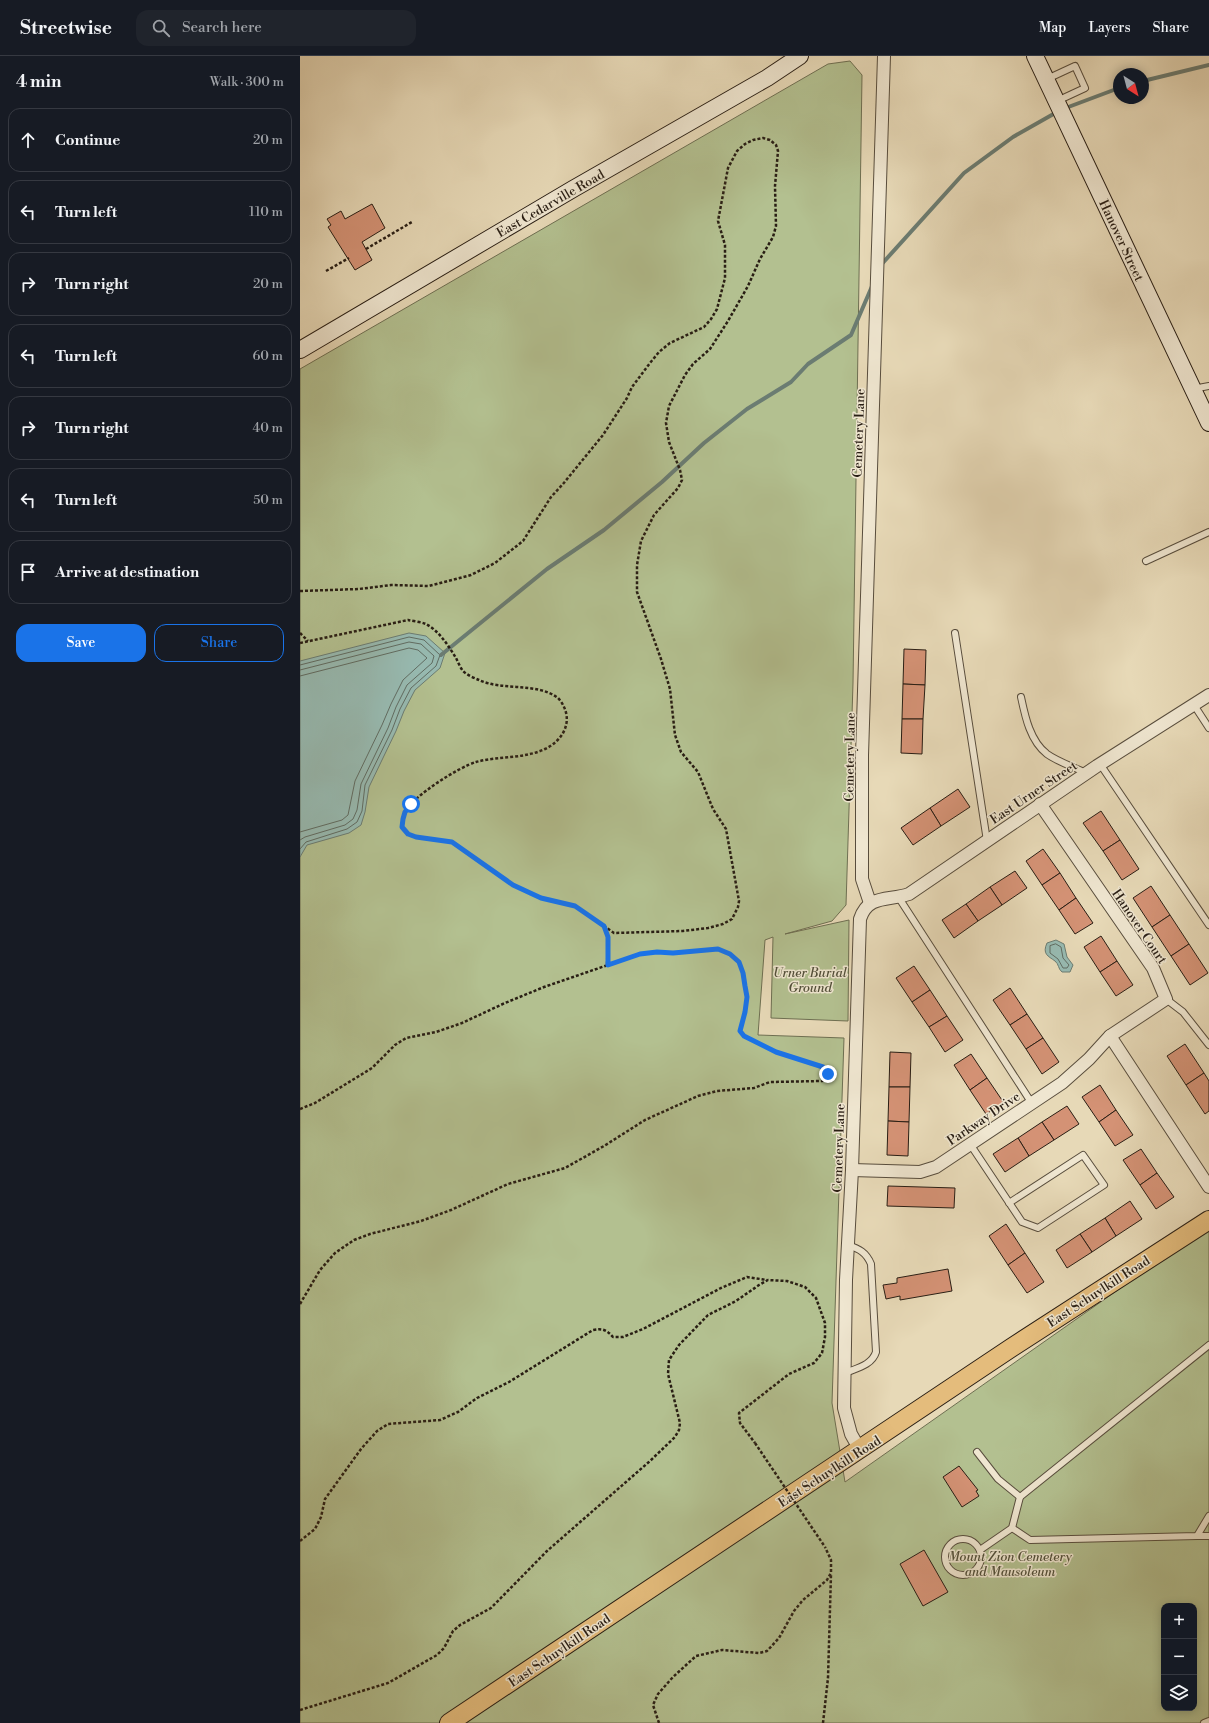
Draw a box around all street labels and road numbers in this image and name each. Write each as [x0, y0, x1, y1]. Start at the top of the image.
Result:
street label: East Cedarville Road [494, 166, 608, 241]
street label: Hanover Street [1095, 197, 1147, 284]
street label: Cemetery Lane [849, 388, 869, 478]
street label: Cemetery Lane [841, 712, 859, 802]
street label: East Urner Street [987, 758, 1081, 828]
street label: Hanover Court [1108, 886, 1170, 967]
street label: Parkway Drive [944, 1088, 1023, 1149]
street label: Cemetery Lane [829, 1103, 849, 1193]
street label: East Schuylkill Road [1044, 1252, 1154, 1331]
street label: East Schuylkill Road [775, 1432, 885, 1511]
street label: East Schuylkill Road [506, 1610, 614, 1691]

